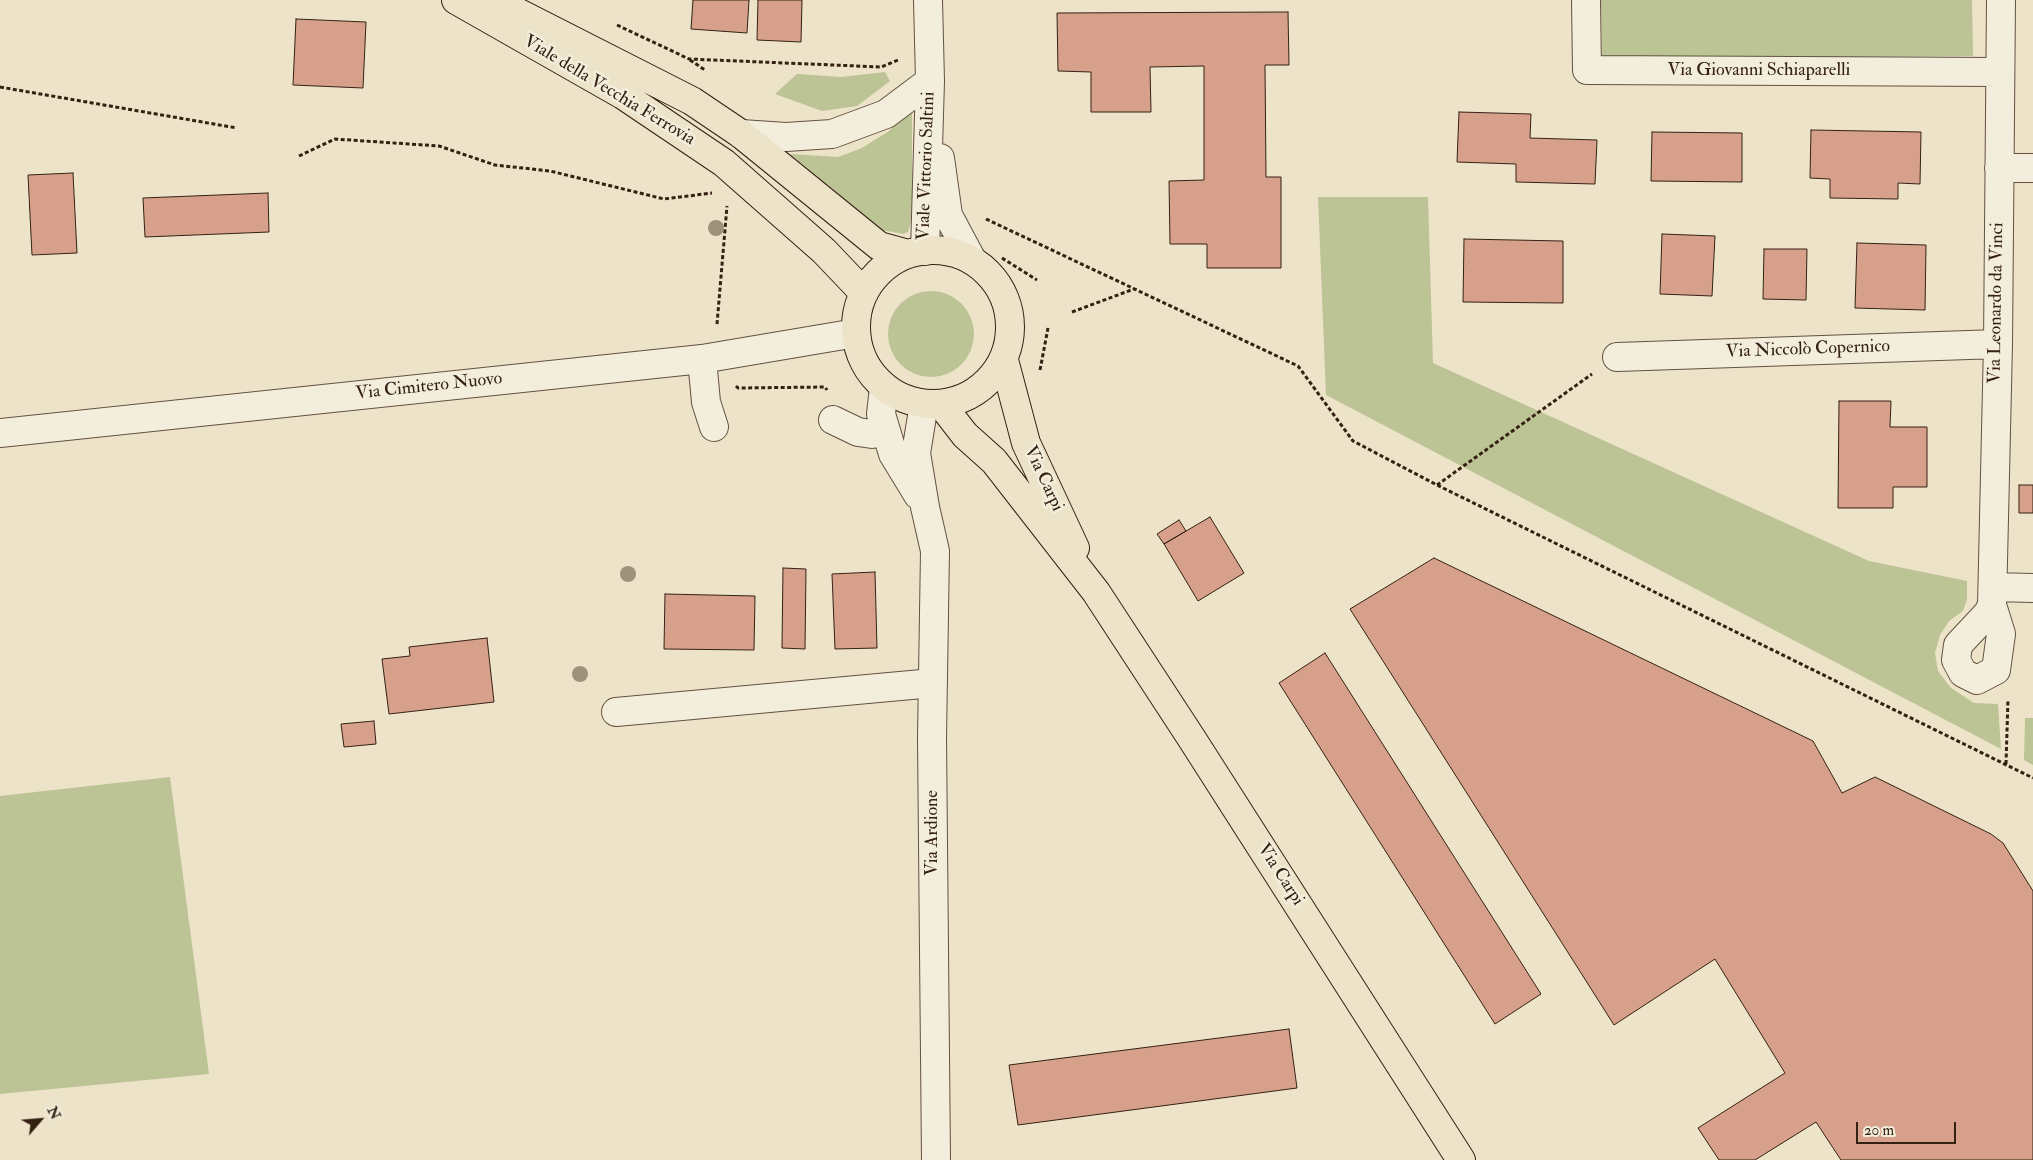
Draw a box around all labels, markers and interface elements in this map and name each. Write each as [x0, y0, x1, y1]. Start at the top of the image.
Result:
street label: Viale della Vecchia Ferrovia [519, 31, 699, 151]
street label: Via Giovanni Schiaparelli [1668, 60, 1850, 82]
street label: Viale Vittorio Saltini [914, 91, 940, 241]
street label: Via Leonardo da Vinci [1985, 222, 2009, 384]
street label: Via Niccolò Copernico [1726, 336, 1890, 364]
street label: Via Cimitero Nuovo [355, 369, 503, 405]
street label: Via Carpi [1018, 443, 1068, 515]
street label: Via Ardione [922, 790, 944, 876]
street label: Via Carpi [1252, 840, 1308, 910]
north arrow [15, 1095, 65, 1145]
text: N [43, 1104, 64, 1122]
scale bar [1858, 1112, 1958, 1144]
text: 20 m [1864, 1121, 1894, 1140]

